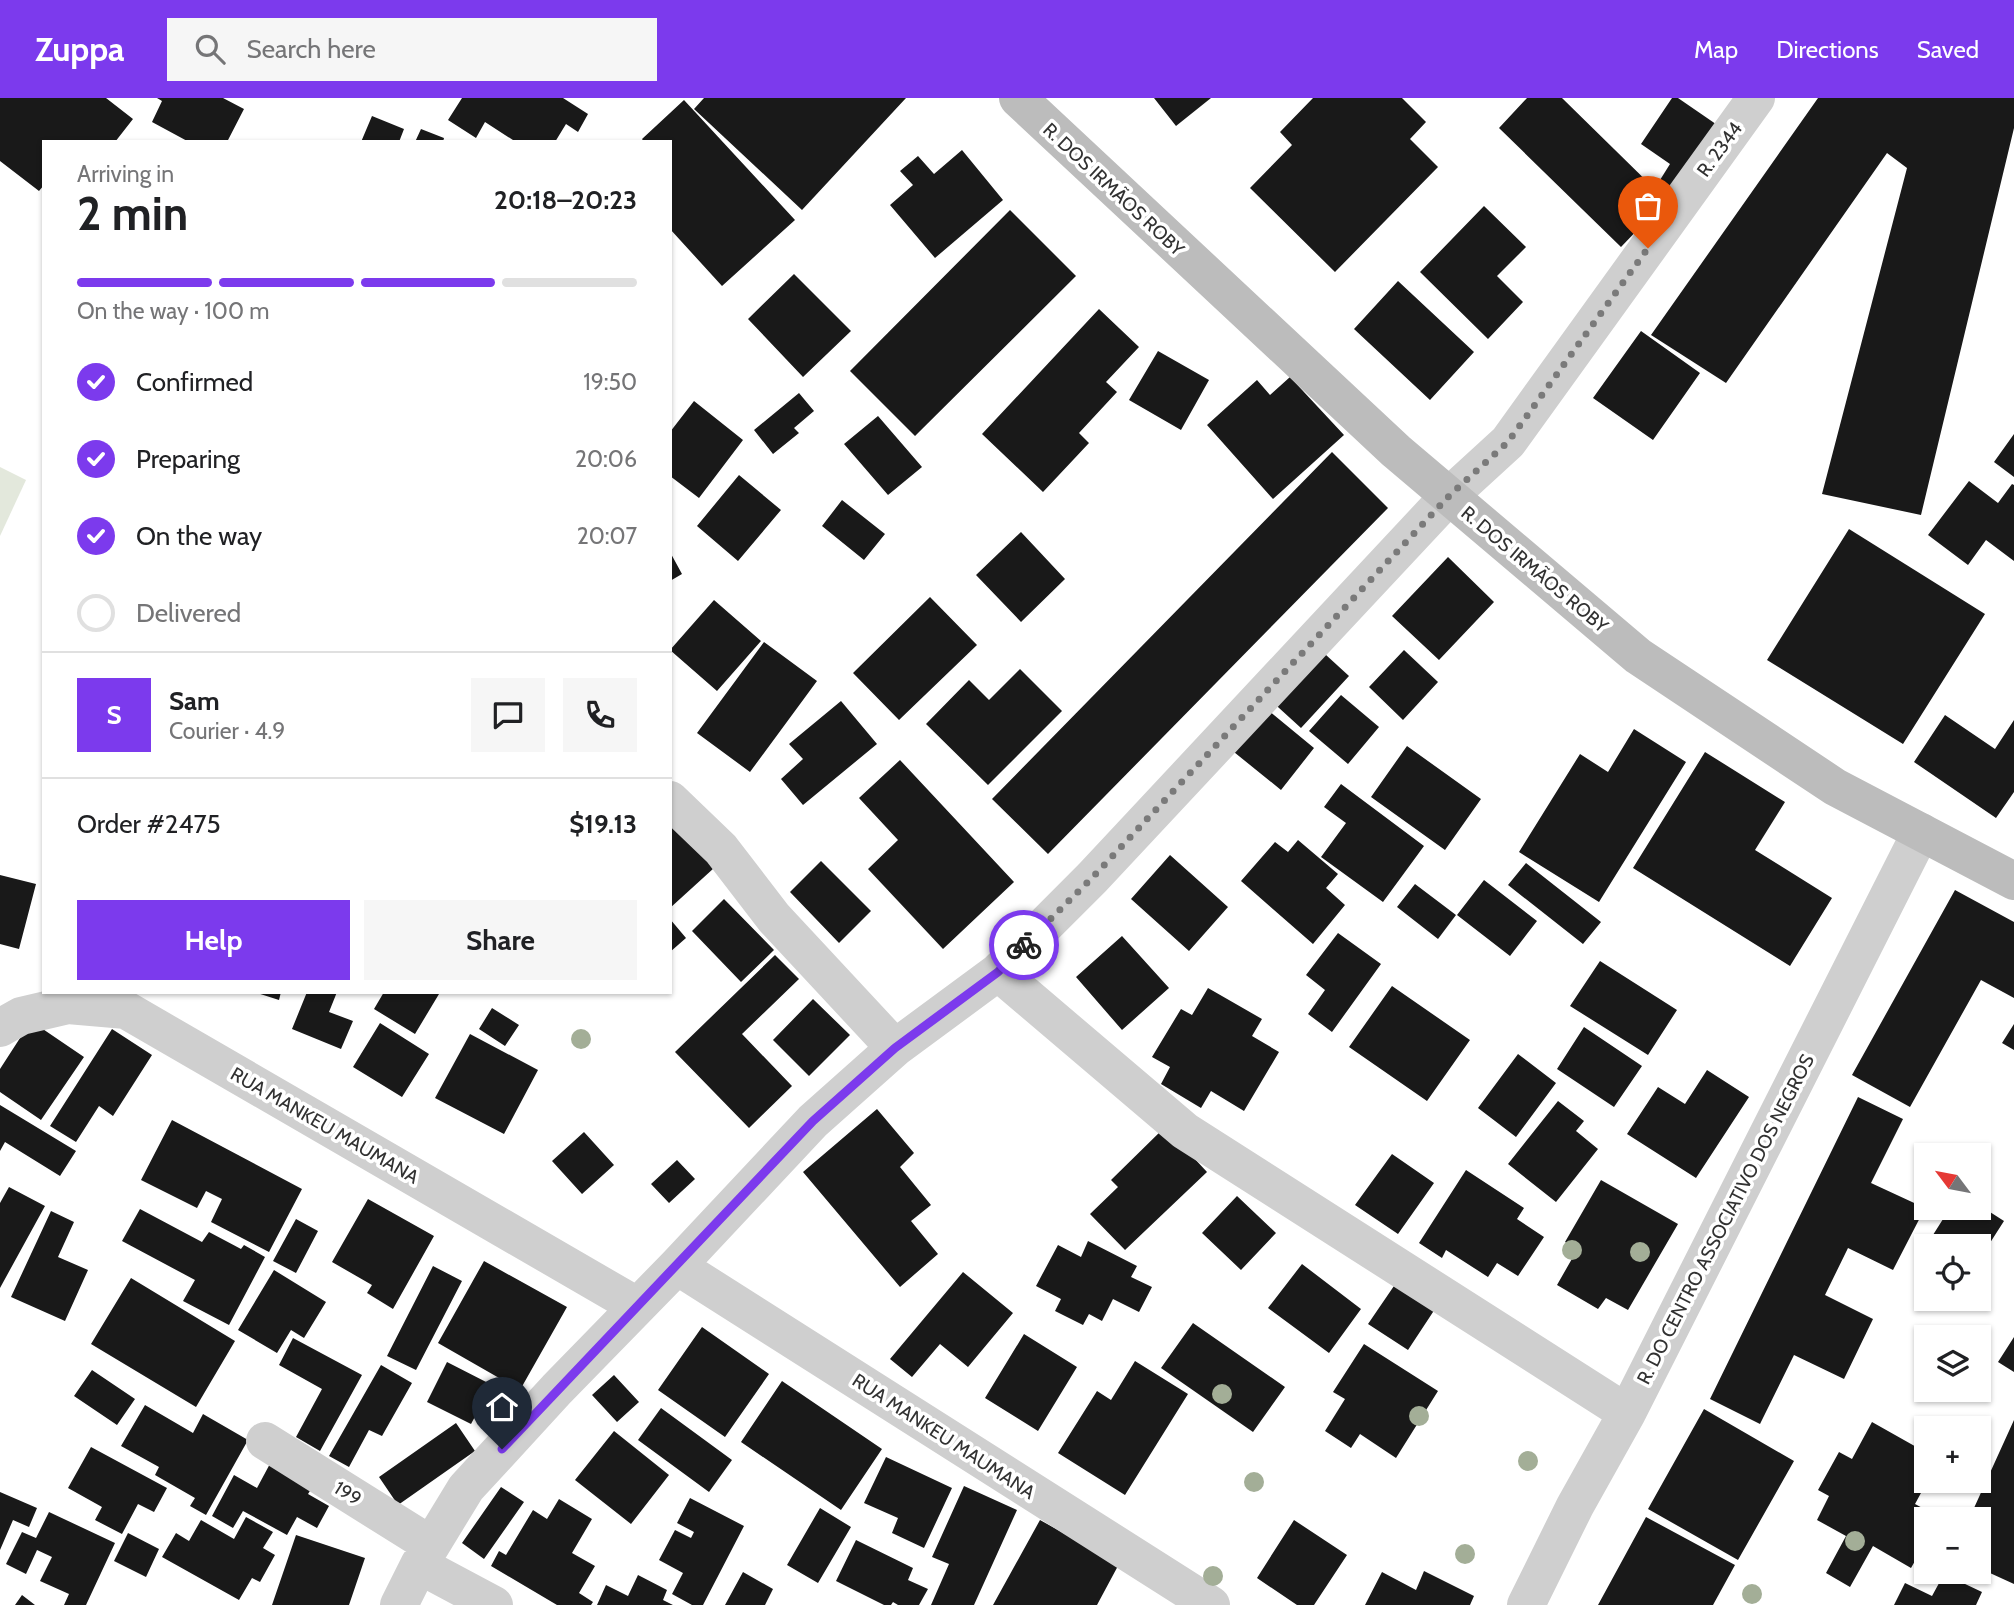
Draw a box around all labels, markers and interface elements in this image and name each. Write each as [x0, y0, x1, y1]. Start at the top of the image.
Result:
search box [167, 18, 657, 81]
text: Zuppa [35, 29, 125, 69]
icon: search [191, 30, 229, 68]
text: Search here [247, 33, 376, 65]
text: Map [1694, 35, 1738, 64]
text: Directions [1776, 35, 1879, 64]
text: Saved [1917, 35, 1979, 64]
street label: R. DOS IRMÃOS ROBY [1038, 117, 1190, 261]
street label: R. 2344 [1692, 117, 1747, 181]
text: Arriving in [77, 160, 174, 188]
pin [1618, 176, 1678, 248]
text: 20:18–20:23 [494, 184, 637, 216]
text: 2 min [77, 186, 188, 242]
icon: bag [1629, 187, 1667, 225]
text: On the way · 100 m [77, 297, 269, 325]
icon: check [77, 363, 115, 401]
text: Confirmed [136, 366, 253, 398]
text: 19:50 [583, 368, 637, 396]
icon: check [77, 440, 115, 478]
text: Preparing [136, 443, 240, 475]
text: 20:06 [575, 445, 637, 473]
street label: R. DOS IRMÃOS ROBY [1457, 501, 1614, 638]
icon: check [77, 517, 115, 555]
text: On the way [136, 520, 262, 552]
text: 20:07 [577, 522, 637, 550]
text: Delivered [136, 597, 241, 629]
button: chat [471, 678, 545, 752]
button: phone [563, 678, 637, 752]
text: Sam [169, 685, 220, 717]
text: S [106, 699, 122, 731]
text: Courier · 4.9 [169, 717, 285, 745]
text: Order #2475 [77, 808, 221, 840]
text: $19.13 [569, 808, 637, 840]
button: Help [77, 900, 350, 980]
button: Share [364, 900, 637, 980]
courier [989, 910, 1059, 980]
icon: bike [1005, 926, 1043, 964]
street label: R. DO CENTRO ASSOCIATIVO DOS NEGROS [1632, 1051, 1819, 1388]
street label: RUA MANKEU MAUMANA [227, 1062, 423, 1189]
north arrow [1914, 1143, 1992, 1220]
map controls [1914, 1143, 1991, 1584]
button: locate [1914, 1234, 1991, 1311]
button: layers [1914, 1325, 1991, 1402]
street label: RUA MANKEU MAUMANA [848, 1369, 1040, 1504]
pin [472, 1377, 532, 1449]
icon: home [483, 1388, 521, 1426]
button: + [1914, 1416, 1991, 1493]
street label: 199 [330, 1476, 366, 1511]
button: − [1914, 1507, 1991, 1584]

